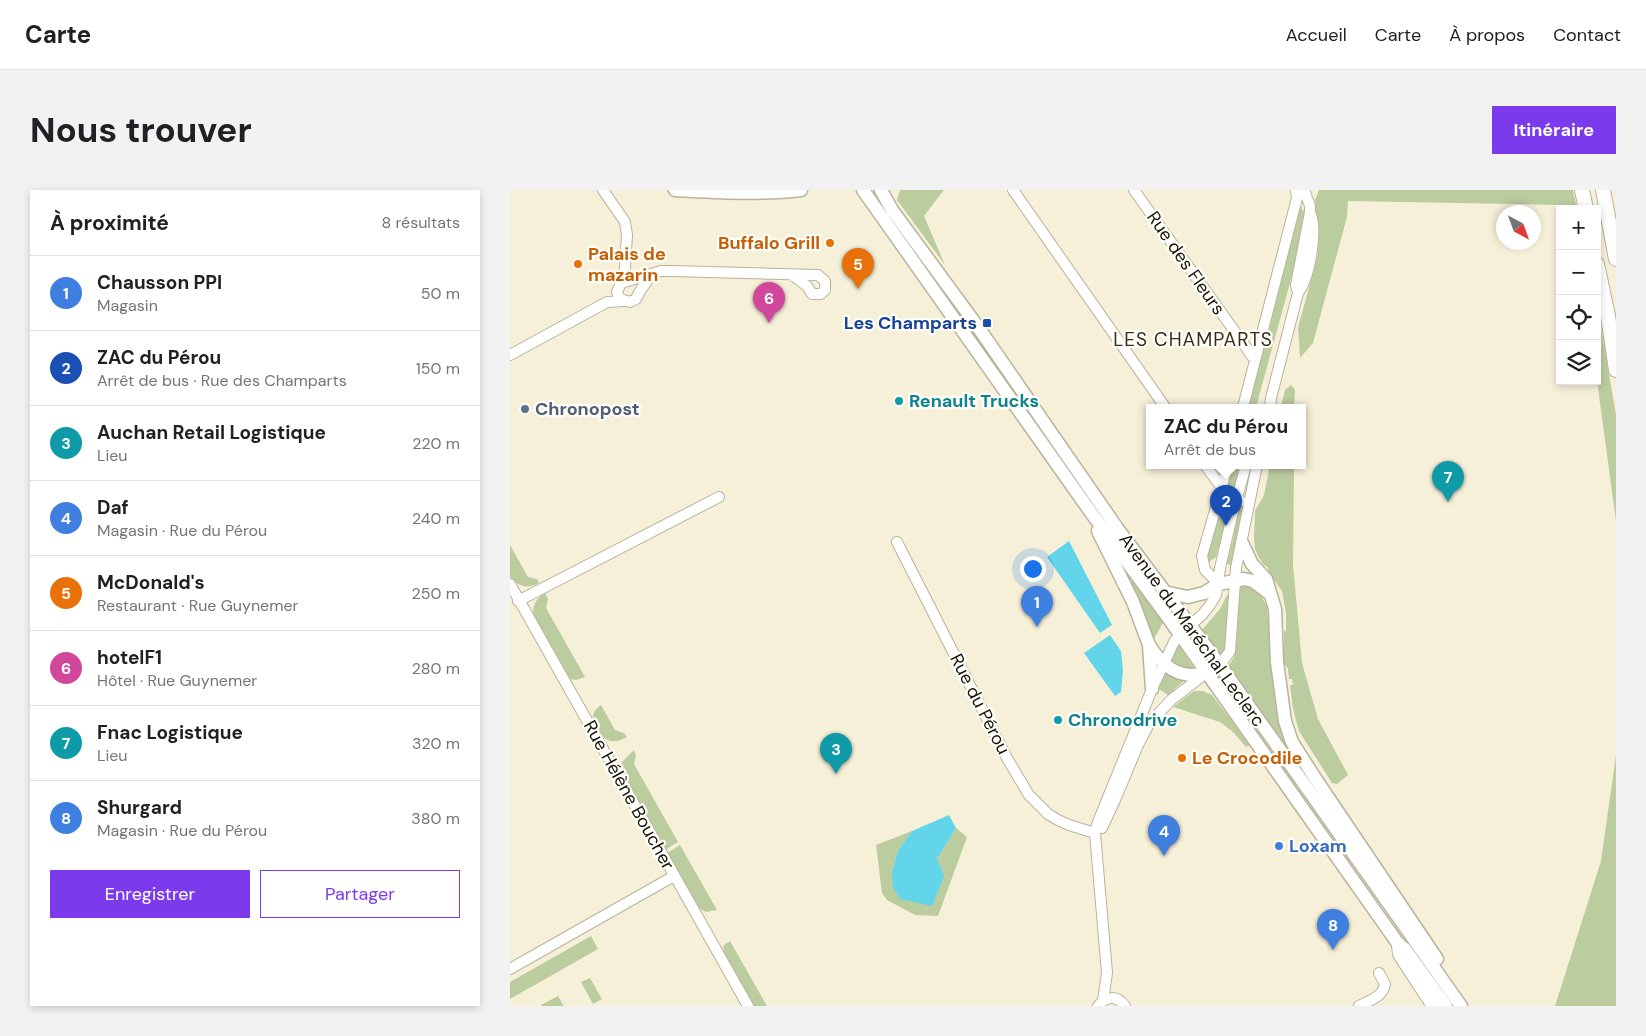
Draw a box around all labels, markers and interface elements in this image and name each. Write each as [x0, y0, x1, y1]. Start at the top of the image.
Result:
text: Carte [25, 19, 91, 50]
text: Accueil [1286, 23, 1347, 47]
text: Carte [1375, 23, 1421, 47]
text: À propos [1449, 23, 1525, 47]
text: Contact [1553, 23, 1621, 47]
button: Itinéraire [1492, 106, 1616, 154]
text: Nous trouver [30, 107, 252, 153]
north arrow [1496, 205, 1541, 250]
map controls [1556, 205, 1601, 385]
button: + [1556, 205, 1601, 250]
street label: Rue des Fleurs [1141, 206, 1231, 320]
text: À proximité [50, 209, 169, 237]
text: 8 résultats [381, 212, 460, 233]
place label: Buffalo Grill [718, 231, 820, 255]
marker: Buffalo Grill [824, 237, 836, 249]
place label: Palais de mazarin [588, 242, 666, 287]
pin: 5 [842, 248, 874, 289]
button: − [1556, 250, 1601, 295]
marker: Palais de mazarin [572, 258, 584, 270]
text: Chausson PPI [97, 270, 222, 295]
pin: 6 [753, 282, 785, 323]
text: 1 [63, 283, 69, 304]
text: 50 m [421, 283, 460, 304]
text: Magasin [97, 295, 158, 316]
button: locate [1556, 295, 1601, 340]
place label: Les Champarts [844, 311, 977, 335]
marker: Les Champarts [981, 317, 993, 329]
district label: LES CHAMPARTS [1113, 327, 1273, 352]
button: layers [1556, 340, 1601, 385]
text: ZAC du Pérou [97, 345, 221, 370]
text: 2 [61, 358, 71, 379]
text: 150 m [416, 358, 460, 379]
text: Arrêt de bus · Rue des Champarts [97, 370, 347, 391]
place label: Renault Trucks [909, 389, 1039, 413]
marker: Renault Trucks [893, 395, 905, 407]
place label: Chronopost [535, 397, 640, 421]
marker: Chronopost [519, 403, 531, 415]
popup [1146, 404, 1306, 469]
text: ZAC du Pérou [1164, 414, 1288, 439]
text: Auchan Retail Logistique [97, 420, 326, 445]
text: 3 [61, 433, 71, 454]
text: 220 m [412, 433, 460, 454]
text: Arrêt de bus [1164, 439, 1256, 460]
text: Lieu [97, 445, 128, 466]
pin: 7 [1432, 461, 1464, 502]
pin: 2 [1210, 485, 1242, 526]
text: Daf [97, 495, 129, 520]
text: 4 [61, 508, 71, 529]
text: 240 m [412, 508, 460, 529]
text: Magasin · Rue du Pérou [97, 520, 267, 541]
street label: Avenue du Maréchal Leclerc [1114, 528, 1270, 732]
your location [1020, 556, 1046, 582]
text: McDonald's [97, 570, 205, 595]
text: 5 [61, 583, 71, 604]
text: 250 m [412, 583, 460, 604]
pin: 1 [1021, 586, 1053, 627]
text: Restaurant · Rue Guynemer [97, 595, 298, 616]
text: hotelF1 [97, 645, 162, 670]
street label: Rue du Pérou [944, 650, 1016, 758]
text: 6 [61, 658, 71, 679]
text: 280 m [412, 658, 460, 679]
text: Hôtel · Rue Guynemer [97, 670, 257, 691]
place label: Chronodrive [1068, 708, 1178, 732]
marker: Chronodrive [1052, 714, 1064, 726]
street label: Rue Hélène Boucher [578, 716, 680, 874]
text: Fnac Logistique [97, 720, 243, 745]
text: 7 [62, 733, 70, 754]
text: 320 m [412, 733, 460, 754]
pin: 3 [820, 733, 852, 774]
text: Lieu [97, 745, 128, 766]
place label: Le Crocodile [1192, 746, 1303, 770]
marker: Le Crocodile [1176, 752, 1188, 764]
text: Shurgard [97, 795, 182, 820]
text: 8 [61, 808, 71, 829]
text: 380 m [411, 808, 460, 829]
pin: 4 [1148, 815, 1180, 856]
text: Magasin · Rue du Pérou [97, 820, 267, 841]
place label: Loxam [1289, 834, 1347, 858]
marker: Loxam [1273, 840, 1285, 852]
button: Enregistrer [50, 870, 250, 918]
button: Partager [260, 870, 460, 918]
pin: 8 [1317, 909, 1349, 950]

